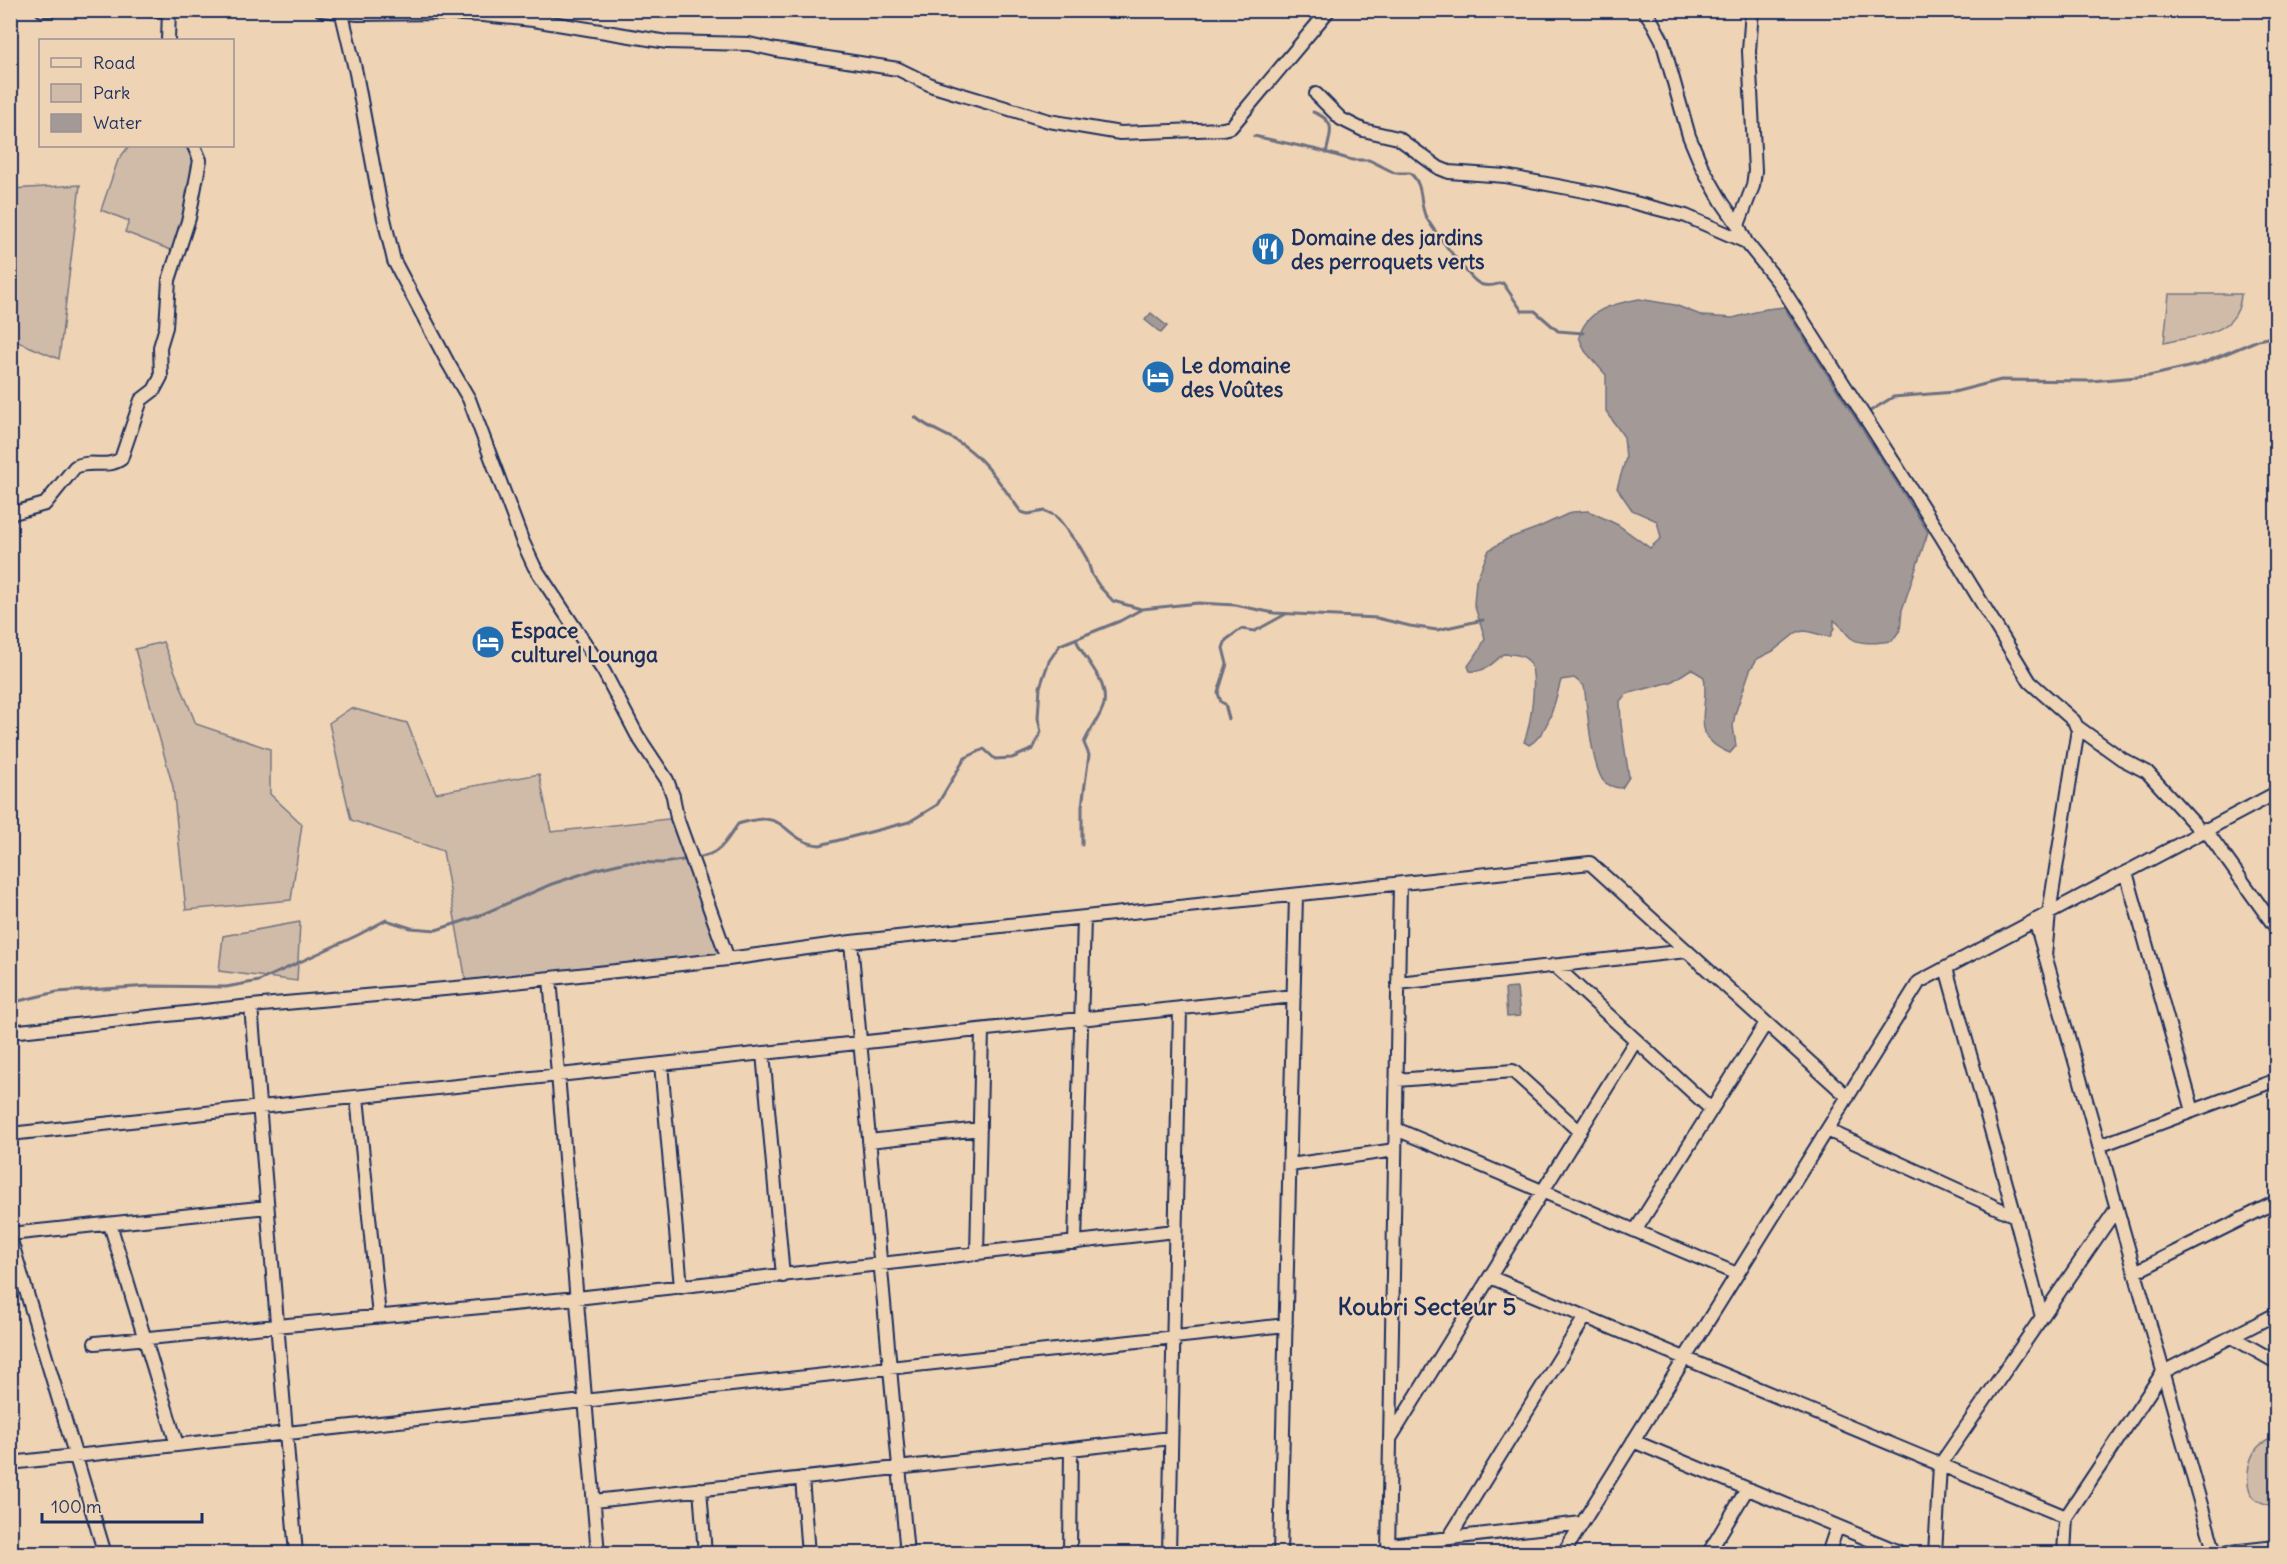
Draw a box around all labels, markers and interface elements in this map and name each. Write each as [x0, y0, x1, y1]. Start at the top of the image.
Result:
legend [39, 39, 234, 147]
text: Road [93, 51, 136, 74]
text: Park [93, 81, 130, 104]
text: Water [93, 111, 143, 134]
place label: Domaine des jardins des perroquets verts [1291, 224, 1485, 275]
restaurant icon: Domaine des jardins des perroquets verts [1250, 231, 1286, 267]
place label: Le domaine des Voûtes [1181, 352, 1291, 403]
hotel icon: Le domaine des Voûtes [1140, 359, 1176, 395]
place label: Espace culturel Lounga [511, 617, 658, 668]
hotel icon: Espace culturel Lounga [470, 624, 506, 660]
district label: Koubri Secteur 5 [1338, 1291, 1516, 1321]
scale bar [42, 1486, 202, 1524]
text: 100 m [51, 1495, 102, 1518]

